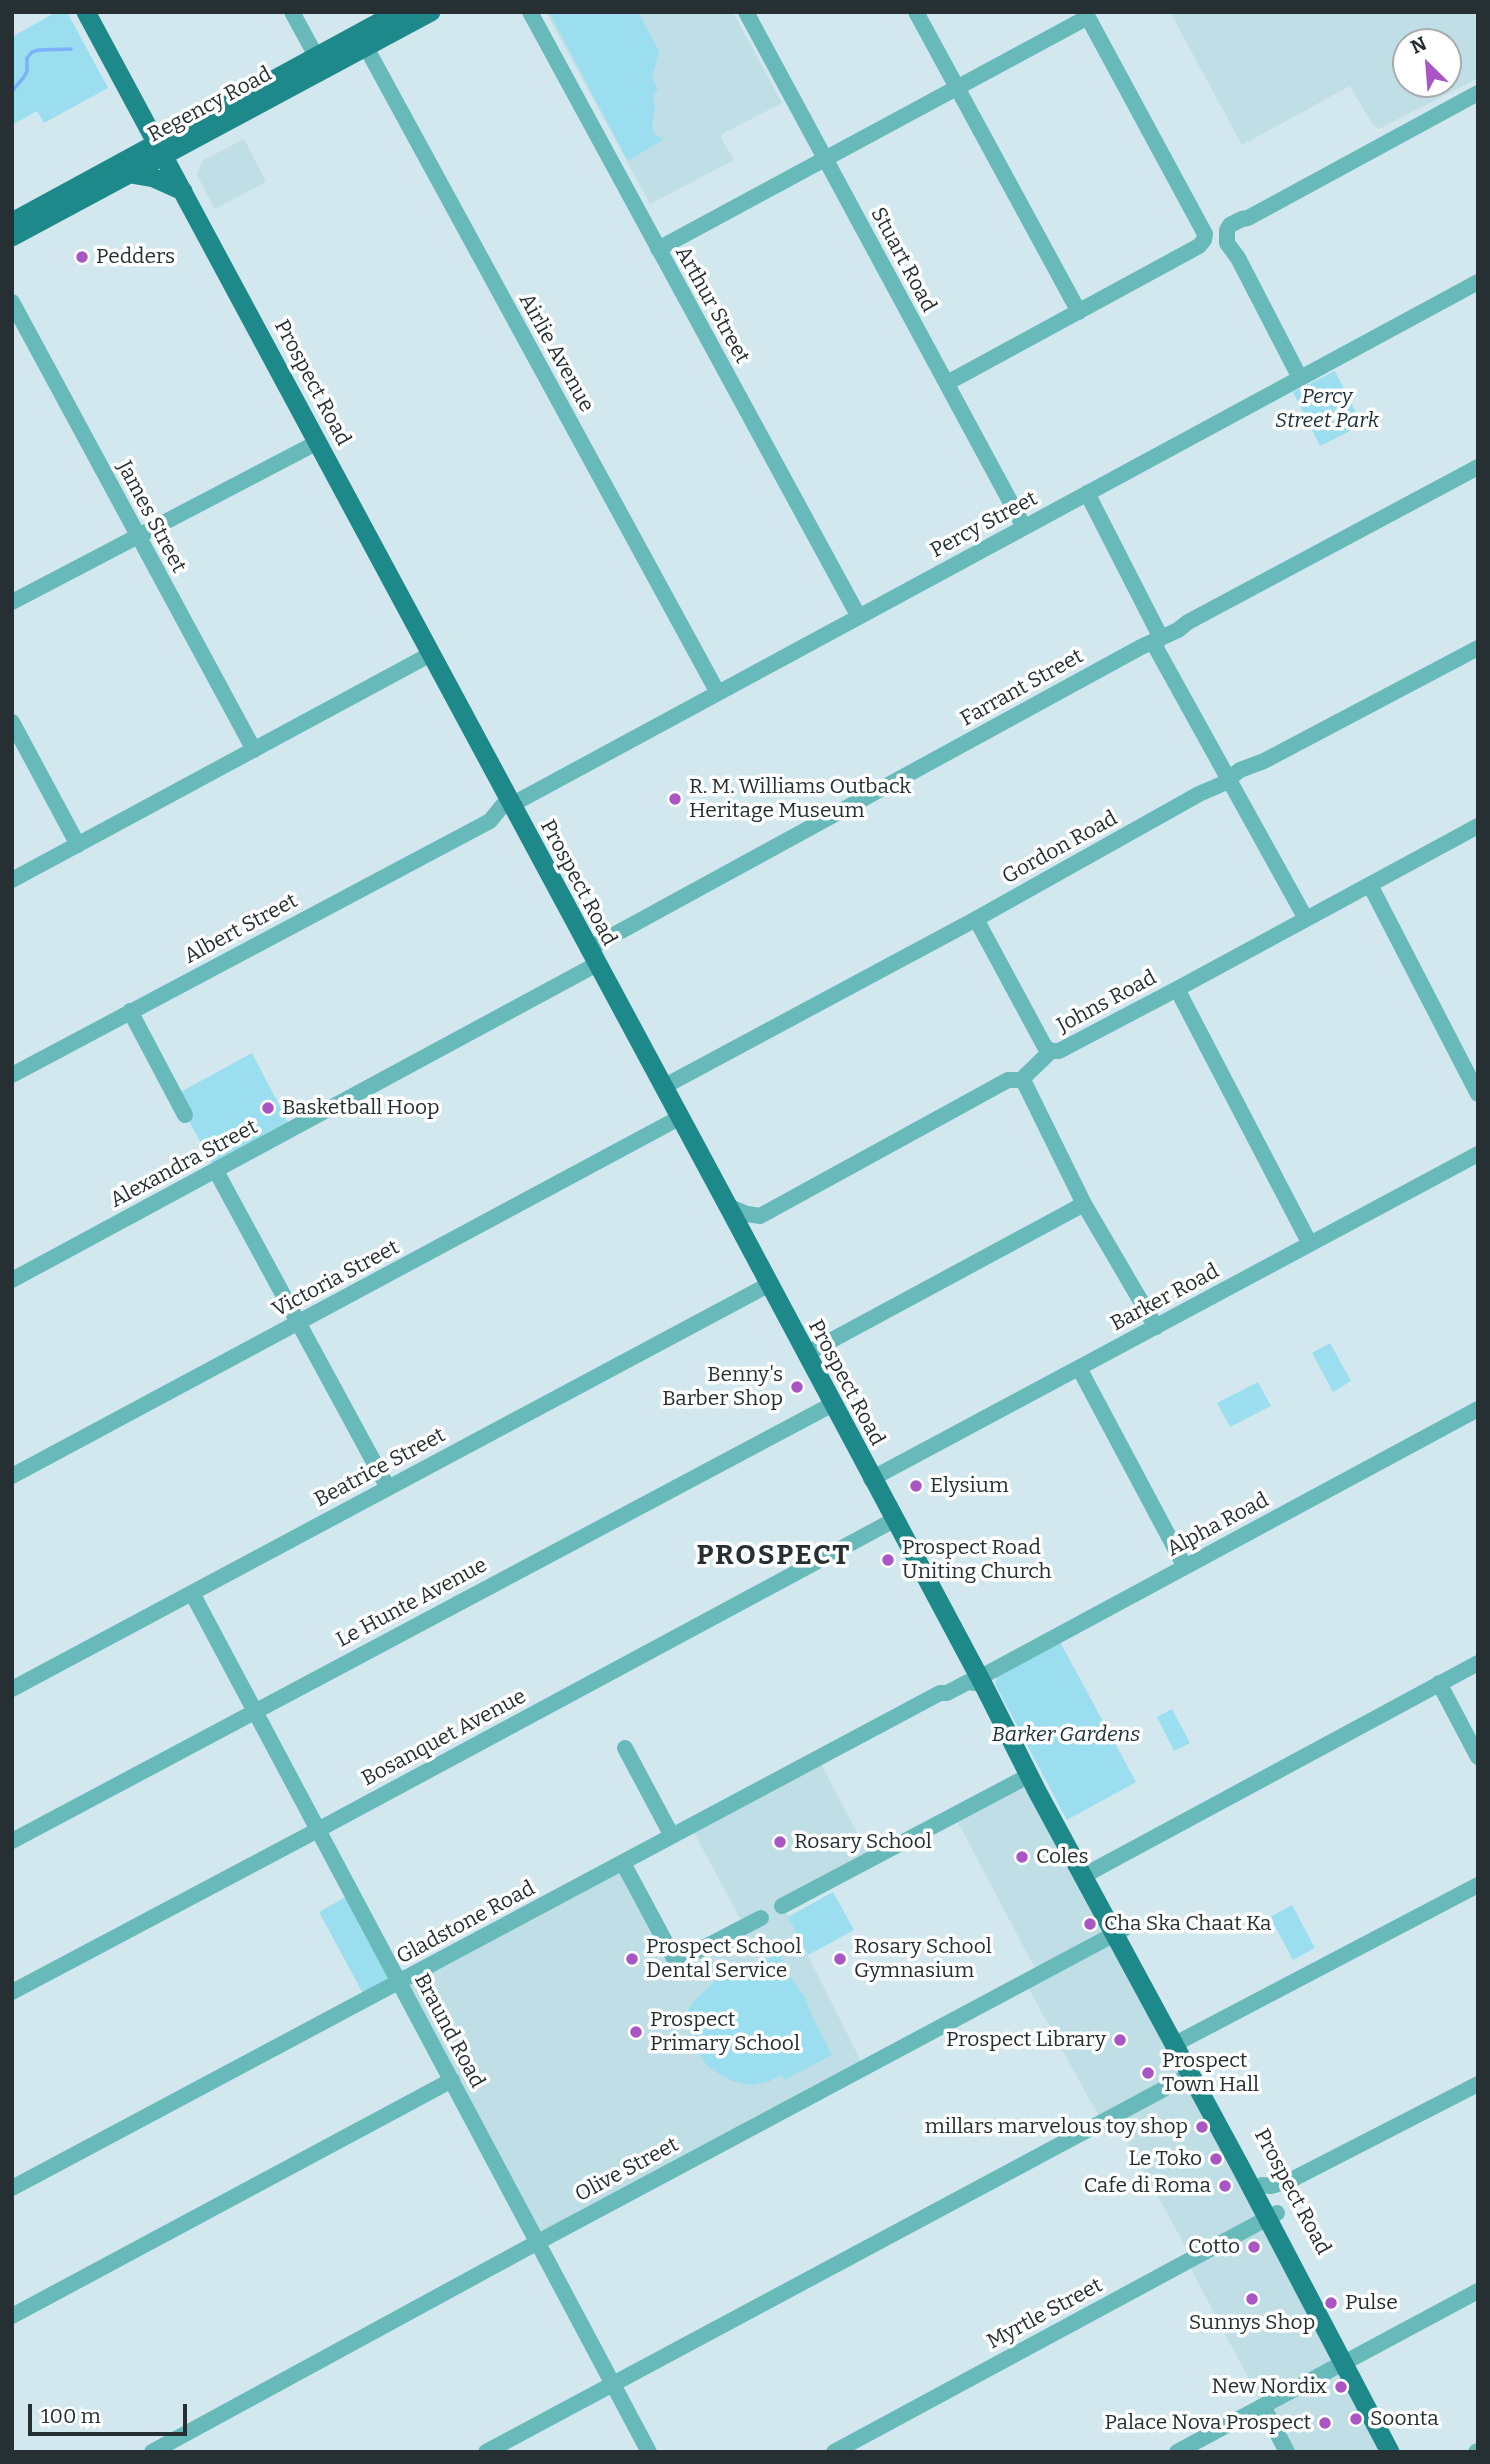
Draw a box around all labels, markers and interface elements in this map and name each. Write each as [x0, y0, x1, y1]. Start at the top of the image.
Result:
north arrow [1392, 28, 1462, 98]
text: N [1407, 32, 1430, 59]
street label: Regency Road [144, 62, 276, 148]
street label: Stuart Road [865, 203, 941, 317]
street label: Arthur Street [669, 242, 755, 368]
place label: Pedders [96, 244, 175, 270]
marker: Pedders [74, 249, 90, 265]
street label: Airlie Avenue [513, 289, 599, 417]
street label: Prospect Road [268, 316, 356, 450]
park label: Percy Street Park [1275, 384, 1379, 434]
street label: James Street [111, 457, 191, 577]
street label: Percy Street [926, 486, 1042, 564]
street label: Farrant Street [956, 644, 1088, 732]
place label: R. M. Williams Outback Heritage Museum [689, 774, 911, 824]
marker: R. M. Williams Outback Heritage Museum [667, 791, 683, 807]
street label: Gordon Road [998, 806, 1122, 890]
street label: Prospect Road [534, 816, 622, 950]
street label: Albert Street [180, 889, 302, 969]
street label: Johns Road [1053, 965, 1161, 1039]
place label: Basketball Hoop [282, 1095, 440, 1121]
marker: Basketball Hoop [260, 1100, 276, 1116]
street label: Alexandra Street [106, 1115, 262, 1213]
street label: Victoria Street [268, 1235, 404, 1323]
street label: Barker Road [1107, 1259, 1223, 1337]
street label: Prospect Road [802, 1316, 890, 1450]
place label: Benny's Barber Shop [662, 1362, 783, 1412]
marker: Benny's Barber Shop [789, 1379, 805, 1395]
street label: Beatrice Street [310, 1423, 450, 1513]
place label: Elysium [930, 1473, 1009, 1499]
marker: Elysium [908, 1478, 924, 1494]
street label: Alpha Road [1163, 1488, 1273, 1562]
place label: Prospect Road Uniting Church [902, 1535, 1052, 1585]
district label: PROSPECT [698, 1539, 850, 1573]
marker: Prospect Road Uniting Church [880, 1552, 896, 1568]
street label: Le Hunte Avenue [332, 1553, 492, 1653]
street label: Bosanquet Avenue [358, 1684, 530, 1792]
park label: Barker Gardens [992, 1722, 1140, 1748]
place label: Rosary School [794, 1829, 932, 1855]
marker: Rosary School [772, 1834, 788, 1850]
place label: Coles [1036, 1844, 1089, 1870]
marker: Coles [1014, 1849, 1030, 1865]
street label: Gladstone Road [393, 1876, 539, 1970]
place label: Cha Ska Chaat Ka [1104, 1911, 1272, 1937]
marker: Cha Ska Chaat Ka [1082, 1916, 1098, 1932]
place label: Prospect School Dental Service [646, 1934, 801, 1984]
place label: Rosary School Gymnasium [854, 1934, 992, 1984]
marker: Prospect School Dental Service [624, 1951, 640, 1967]
marker: Rosary School Gymnasium [832, 1951, 848, 1967]
street label: Braund Road [408, 1970, 490, 2092]
place label: Prospect Primary School [650, 2007, 800, 2057]
marker: Prospect Primary School [628, 2024, 644, 2040]
place label: Prospect Library [946, 2027, 1106, 2053]
marker: Prospect Library [1112, 2032, 1128, 2048]
place label: Prospect Town Hall [1162, 2048, 1259, 2098]
marker: Prospect Town Hall [1140, 2065, 1156, 2081]
place label: millars marvelous toy shop [925, 2114, 1188, 2140]
marker: millars marvelous toy shop [1194, 2119, 1210, 2135]
street label: Prospect Road [1248, 2125, 1336, 2259]
street label: Olive Street [571, 2132, 683, 2208]
place label: Le Toko [1128, 2146, 1202, 2172]
marker: Le Toko [1208, 2151, 1224, 2167]
place label: Cafe di Roma [1084, 2173, 1211, 2199]
marker: Cafe di Roma [1217, 2178, 1233, 2194]
place label: Cotto [1188, 2234, 1240, 2260]
marker: Cotto [1246, 2239, 1262, 2255]
street label: Myrtle Street [983, 2273, 1107, 2355]
place label: Pulse [1345, 2290, 1398, 2316]
marker: Sunnys Shop [1244, 2291, 1260, 2307]
marker: Pulse [1323, 2295, 1339, 2311]
place label: Sunnys Shop [1189, 2310, 1315, 2336]
place label: New Nordix [1212, 2374, 1327, 2400]
marker: New Nordix [1333, 2379, 1349, 2395]
scale bar [32, 2390, 191, 2434]
text: 100 m [41, 2403, 101, 2429]
place label: Soonta [1370, 2406, 1439, 2432]
place label: Palace Nova Prospect [1105, 2410, 1311, 2436]
marker: Soonta [1348, 2411, 1364, 2427]
marker: Palace Nova Prospect [1317, 2415, 1333, 2431]

